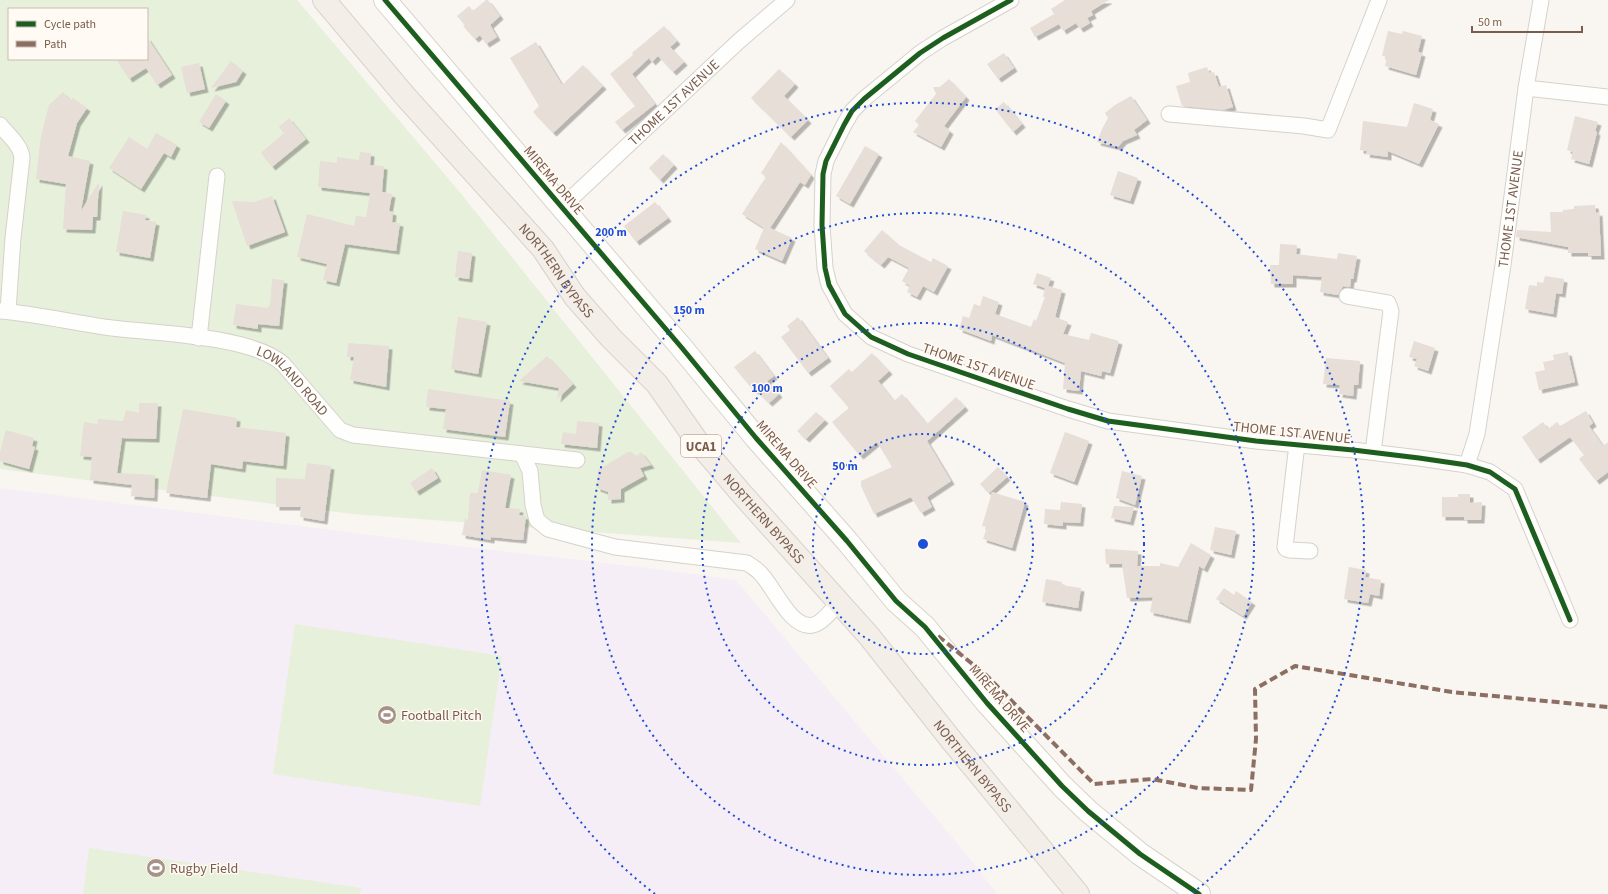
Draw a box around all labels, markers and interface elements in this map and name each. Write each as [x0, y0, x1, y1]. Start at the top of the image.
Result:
legend [8, 8, 148, 60]
scale bar [1472, 8, 1582, 34]
text: 50 m [1478, 14, 1502, 31]
text: Cycle path [44, 16, 96, 33]
text: Path [44, 36, 67, 53]
street label: THOME 1ST AVENUE [624, 55, 724, 151]
street label: MIREMA DRIVE [518, 142, 588, 219]
street label: THOME 1ST AVENUE [1494, 149, 1529, 269]
street label: NORTHERN BYPASS [513, 219, 598, 323]
text: 200 m [595, 224, 627, 241]
text: 150 m [673, 302, 705, 319]
street label: THOME 1ST AVENUE [920, 338, 1038, 396]
street label: LOWLAND ROAD [253, 341, 333, 421]
text: 100 m [751, 380, 783, 397]
street label: MIREMA DRIVE [751, 416, 822, 493]
street label: THOME 1ST AVENUE [1232, 417, 1352, 449]
road number: UCA1 [681, 435, 721, 457]
text: 50 m [832, 458, 858, 475]
street label: NORTHERN BYPASS [718, 470, 809, 569]
centre of rings [916, 537, 930, 551]
street label: MIREMA DRIVE [964, 660, 1035, 737]
sports icon: Football Pitch [376, 704, 398, 726]
place label: Football Pitch [401, 706, 482, 726]
street label: NORTHERN BYPASS [928, 716, 1016, 817]
sports icon: Rugby Field [145, 857, 167, 879]
place label: Rugby Field [170, 859, 238, 879]

